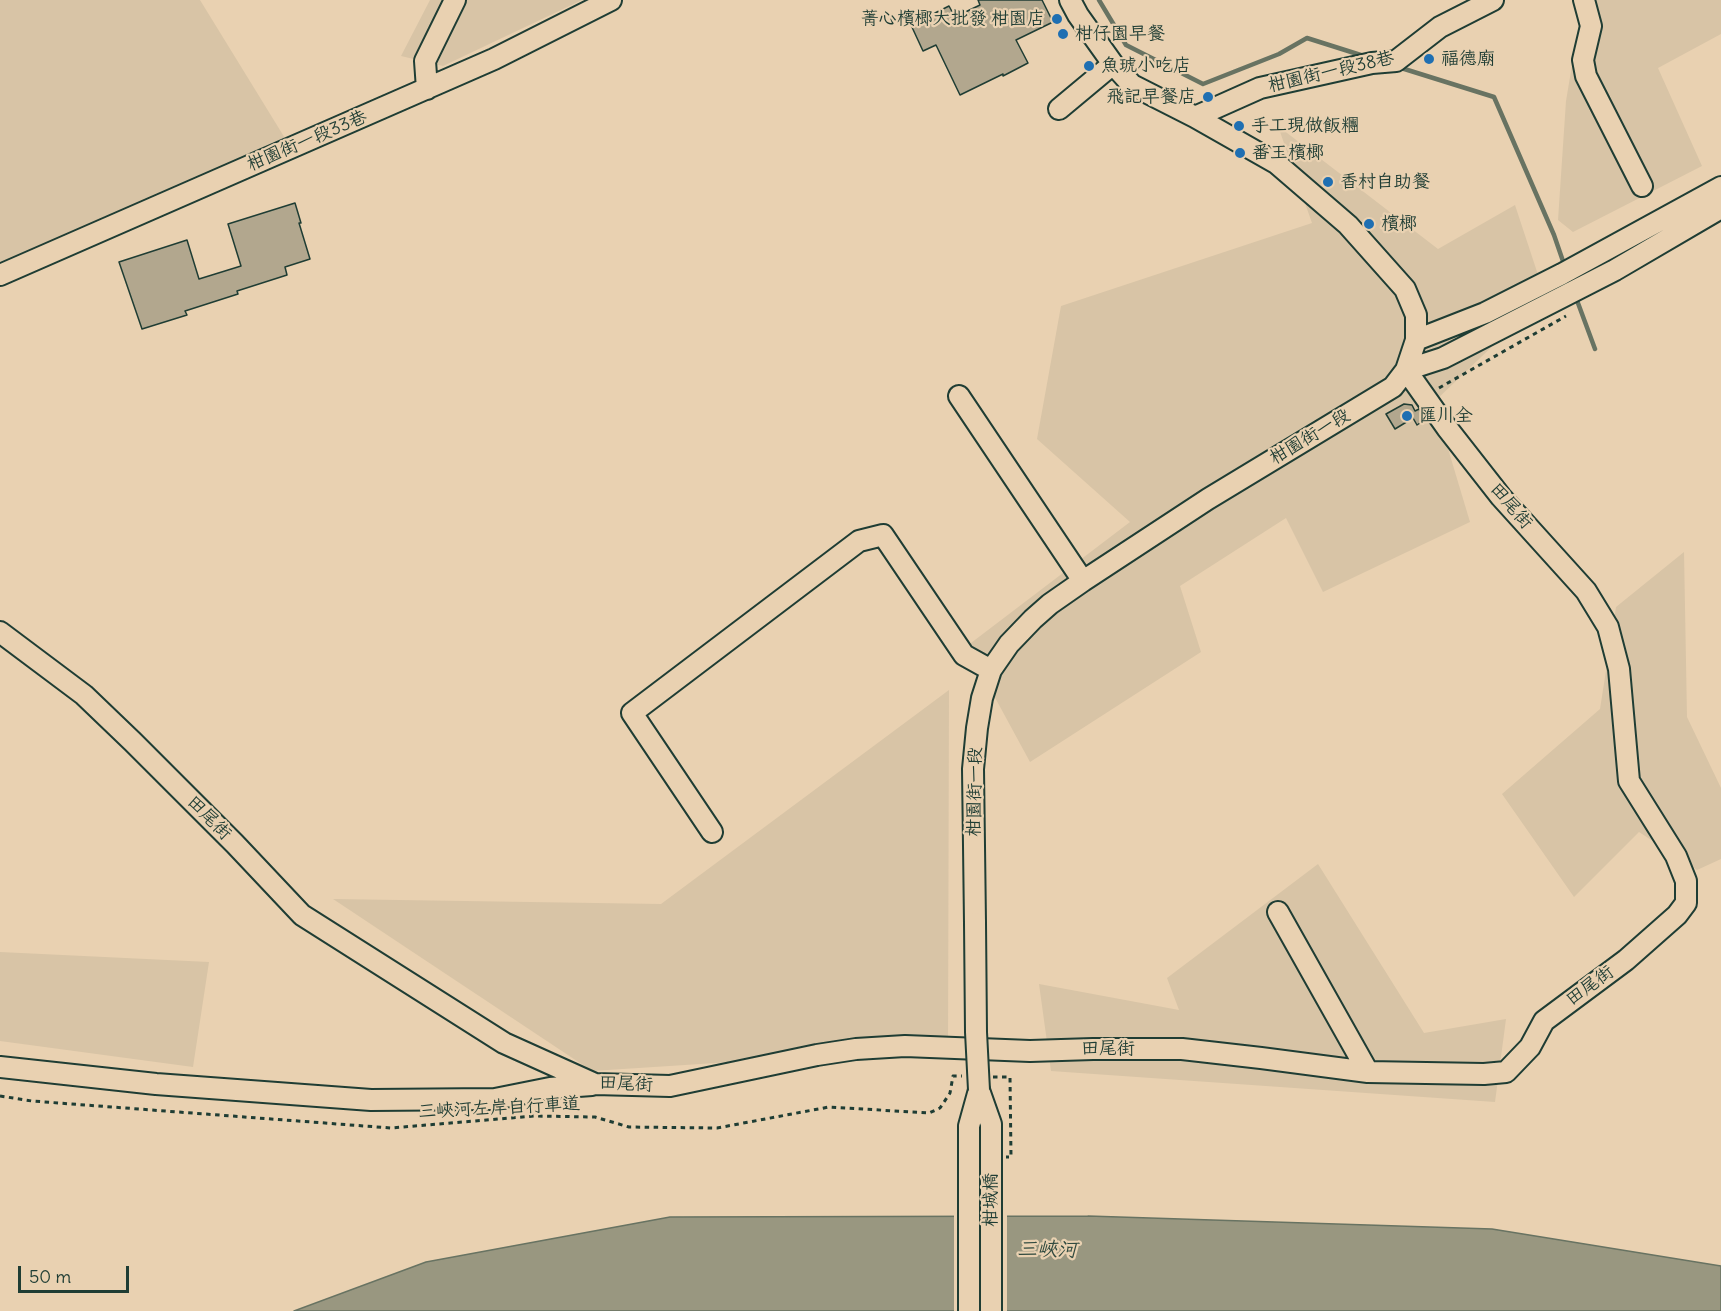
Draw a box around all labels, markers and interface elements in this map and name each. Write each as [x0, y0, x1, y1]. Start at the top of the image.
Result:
place label: 菁心檳榔大批發 柑園店 [861, 8, 1045, 30]
marker: 菁心檳榔大批發 柑園店 [1050, 12, 1064, 26]
place label: 柑仔園早餐 [1075, 23, 1165, 45]
marker: 柑仔園早餐 [1056, 27, 1070, 41]
street label: 柑園街一段38巷 [1266, 47, 1396, 97]
place label: 福德廟 [1441, 48, 1495, 70]
marker: 福德廟 [1422, 52, 1436, 66]
place label: 魚琥小吃店 [1101, 55, 1191, 77]
marker: 魚琥小吃店 [1082, 59, 1096, 73]
place label: 飛記早餐店 [1106, 86, 1196, 108]
marker: 飛記早餐店 [1201, 90, 1215, 104]
street label: 柑園街一段33巷 [244, 106, 370, 176]
place label: 手工現做飯糰 [1251, 115, 1359, 137]
marker: 手工現做飯糰 [1232, 119, 1246, 133]
place label: 番王檳榔 [1252, 142, 1324, 164]
marker: 番王檳榔 [1233, 146, 1247, 160]
place label: 香村自助餐 [1340, 171, 1430, 193]
marker: 香村自助餐 [1321, 175, 1335, 189]
place label: 檳榔 [1381, 213, 1417, 235]
marker: 檳榔 [1362, 217, 1376, 231]
street label: 柑園街一段 [1266, 405, 1354, 469]
place label: 匯川全 [1419, 405, 1473, 427]
marker: 匯川全 [1400, 409, 1414, 423]
street label: 田尾街 [1485, 479, 1537, 533]
street label: 柑園街一段 [963, 747, 987, 837]
street label: 田尾街 [182, 791, 236, 845]
street label: 田尾街 [1562, 961, 1618, 1011]
street label: 田尾街 [1081, 1038, 1135, 1060]
street label: 田尾街 [598, 1072, 654, 1096]
street label: 三峽河左岸自行車道 [418, 1093, 580, 1123]
street label: 柑城橋 [980, 1173, 1002, 1227]
water label: 三峽河 [1017, 1237, 1077, 1263]
scale bar [21, 1254, 132, 1292]
text: 50 m [29, 1265, 71, 1288]

